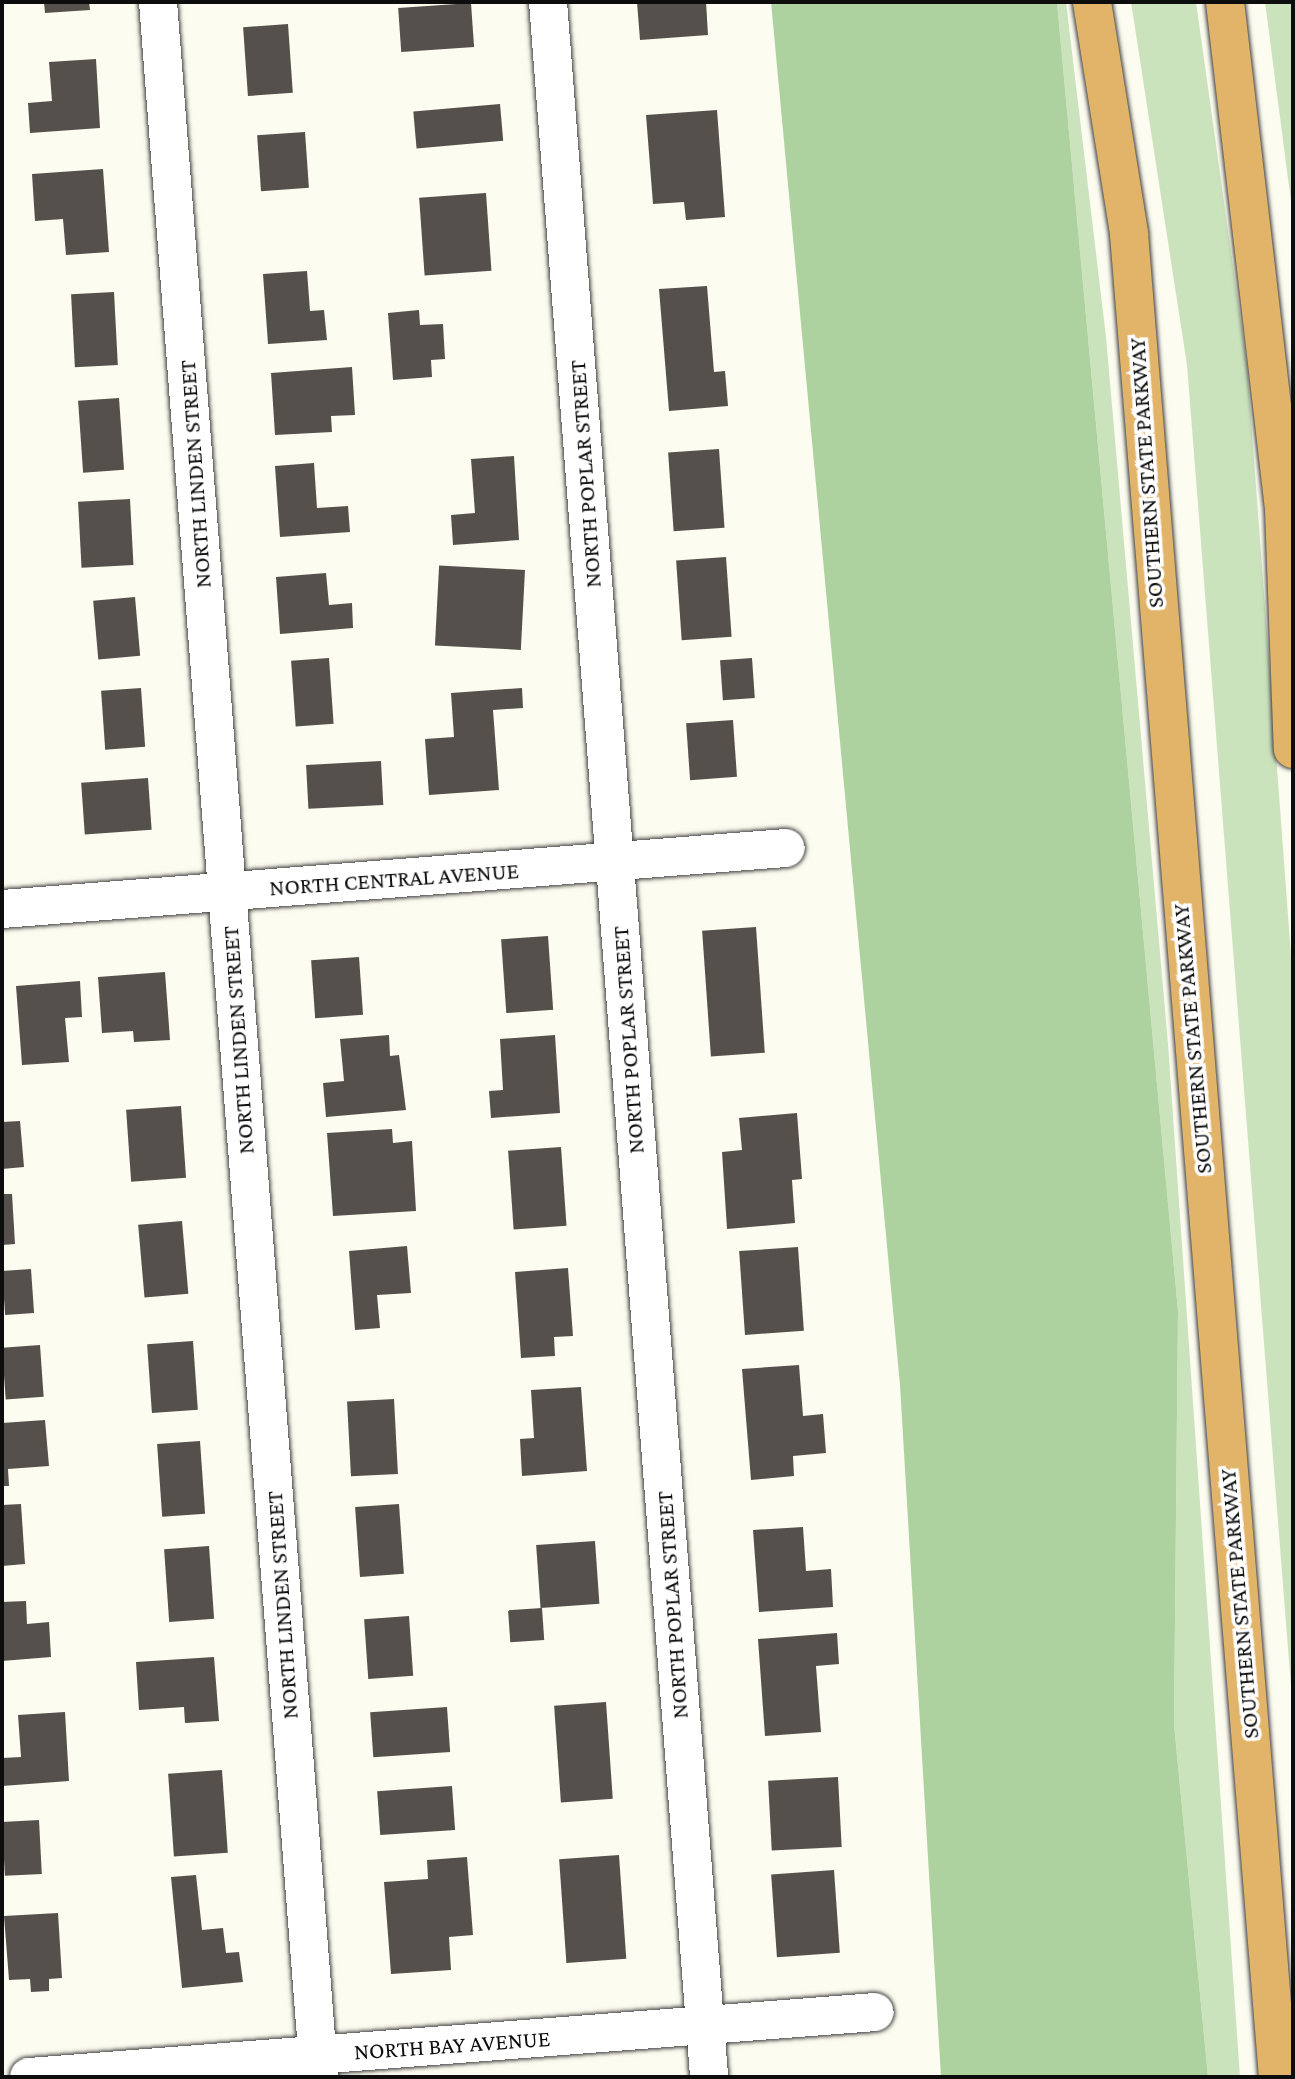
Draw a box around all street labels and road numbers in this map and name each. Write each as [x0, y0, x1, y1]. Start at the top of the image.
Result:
street label: SOUTHERN STATE PARKWAY [1123, 337, 1169, 609]
street label: NORTH LINDEN STREET [173, 359, 217, 589]
street label: NORTH POPLAR STREET [563, 359, 607, 589]
street label: NORTH CENTRAL AVENUE [268, 857, 520, 901]
street label: SOUTHERN STATE PARKWAY [1166, 903, 1218, 1175]
street label: NORTH LINDEN STREET [216, 925, 260, 1155]
street label: NORTH POPLAR STREET [606, 925, 650, 1155]
street label: SOUTHERN STATE PARKWAY [1213, 1468, 1265, 1740]
street label: NORTH LINDEN STREET [260, 1490, 304, 1720]
street label: NORTH POPLAR STREET [650, 1490, 694, 1720]
street label: NORTH BAY AVENUE [353, 2024, 551, 2066]

